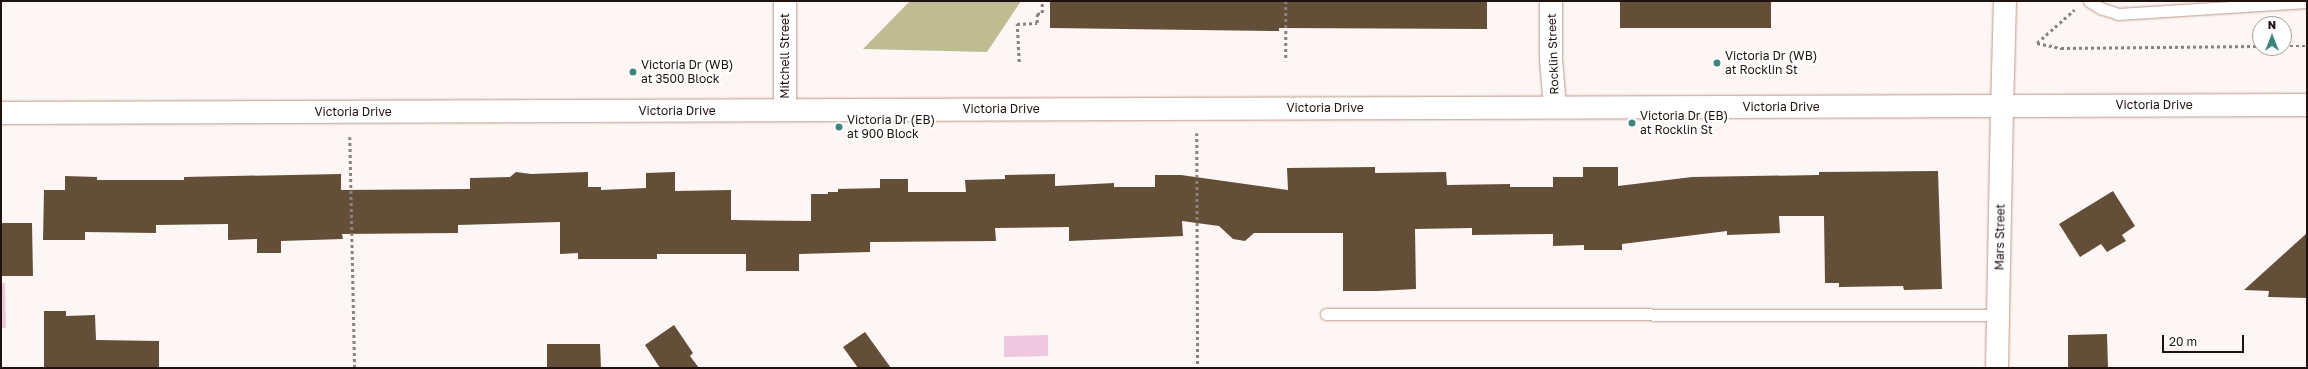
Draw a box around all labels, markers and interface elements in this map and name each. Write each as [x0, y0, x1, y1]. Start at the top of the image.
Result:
street label: Mitchell Street [778, 13, 792, 99]
street label: Rocklin Street [1544, 13, 1562, 95]
north arrow [2252, 16, 2292, 56]
text: N [2268, 18, 2276, 31]
place label: Victoria Dr (WB) at Rocklin St [1725, 49, 1817, 77]
place label: Victoria Dr (WB) at 3500 Block [641, 58, 733, 86]
marker: Victoria Dr (WB) at Rocklin St [1712, 58, 1722, 68]
marker: Victoria Dr (WB) at 3500 Block [628, 67, 638, 77]
street label: Victoria Drive [2115, 98, 2193, 112]
street label: Victoria Drive [1742, 100, 1820, 114]
street label: Victoria Drive [1286, 101, 1364, 115]
street label: Victoria Drive [962, 102, 1040, 116]
street label: Victoria Drive [638, 104, 716, 118]
street label: Victoria Drive [314, 105, 392, 119]
place label: Victoria Dr (EB) at Rocklin St [1640, 109, 1728, 137]
place label: Victoria Dr (EB) at 900 Block [847, 113, 935, 141]
marker: Victoria Dr (EB) at Rocklin St [1627, 118, 1637, 128]
marker: Victoria Dr (EB) at 900 Block [834, 122, 844, 132]
street label: Mars Street [1992, 204, 2008, 270]
scale bar [2164, 327, 2246, 353]
text: 20 m [2169, 334, 2197, 349]

